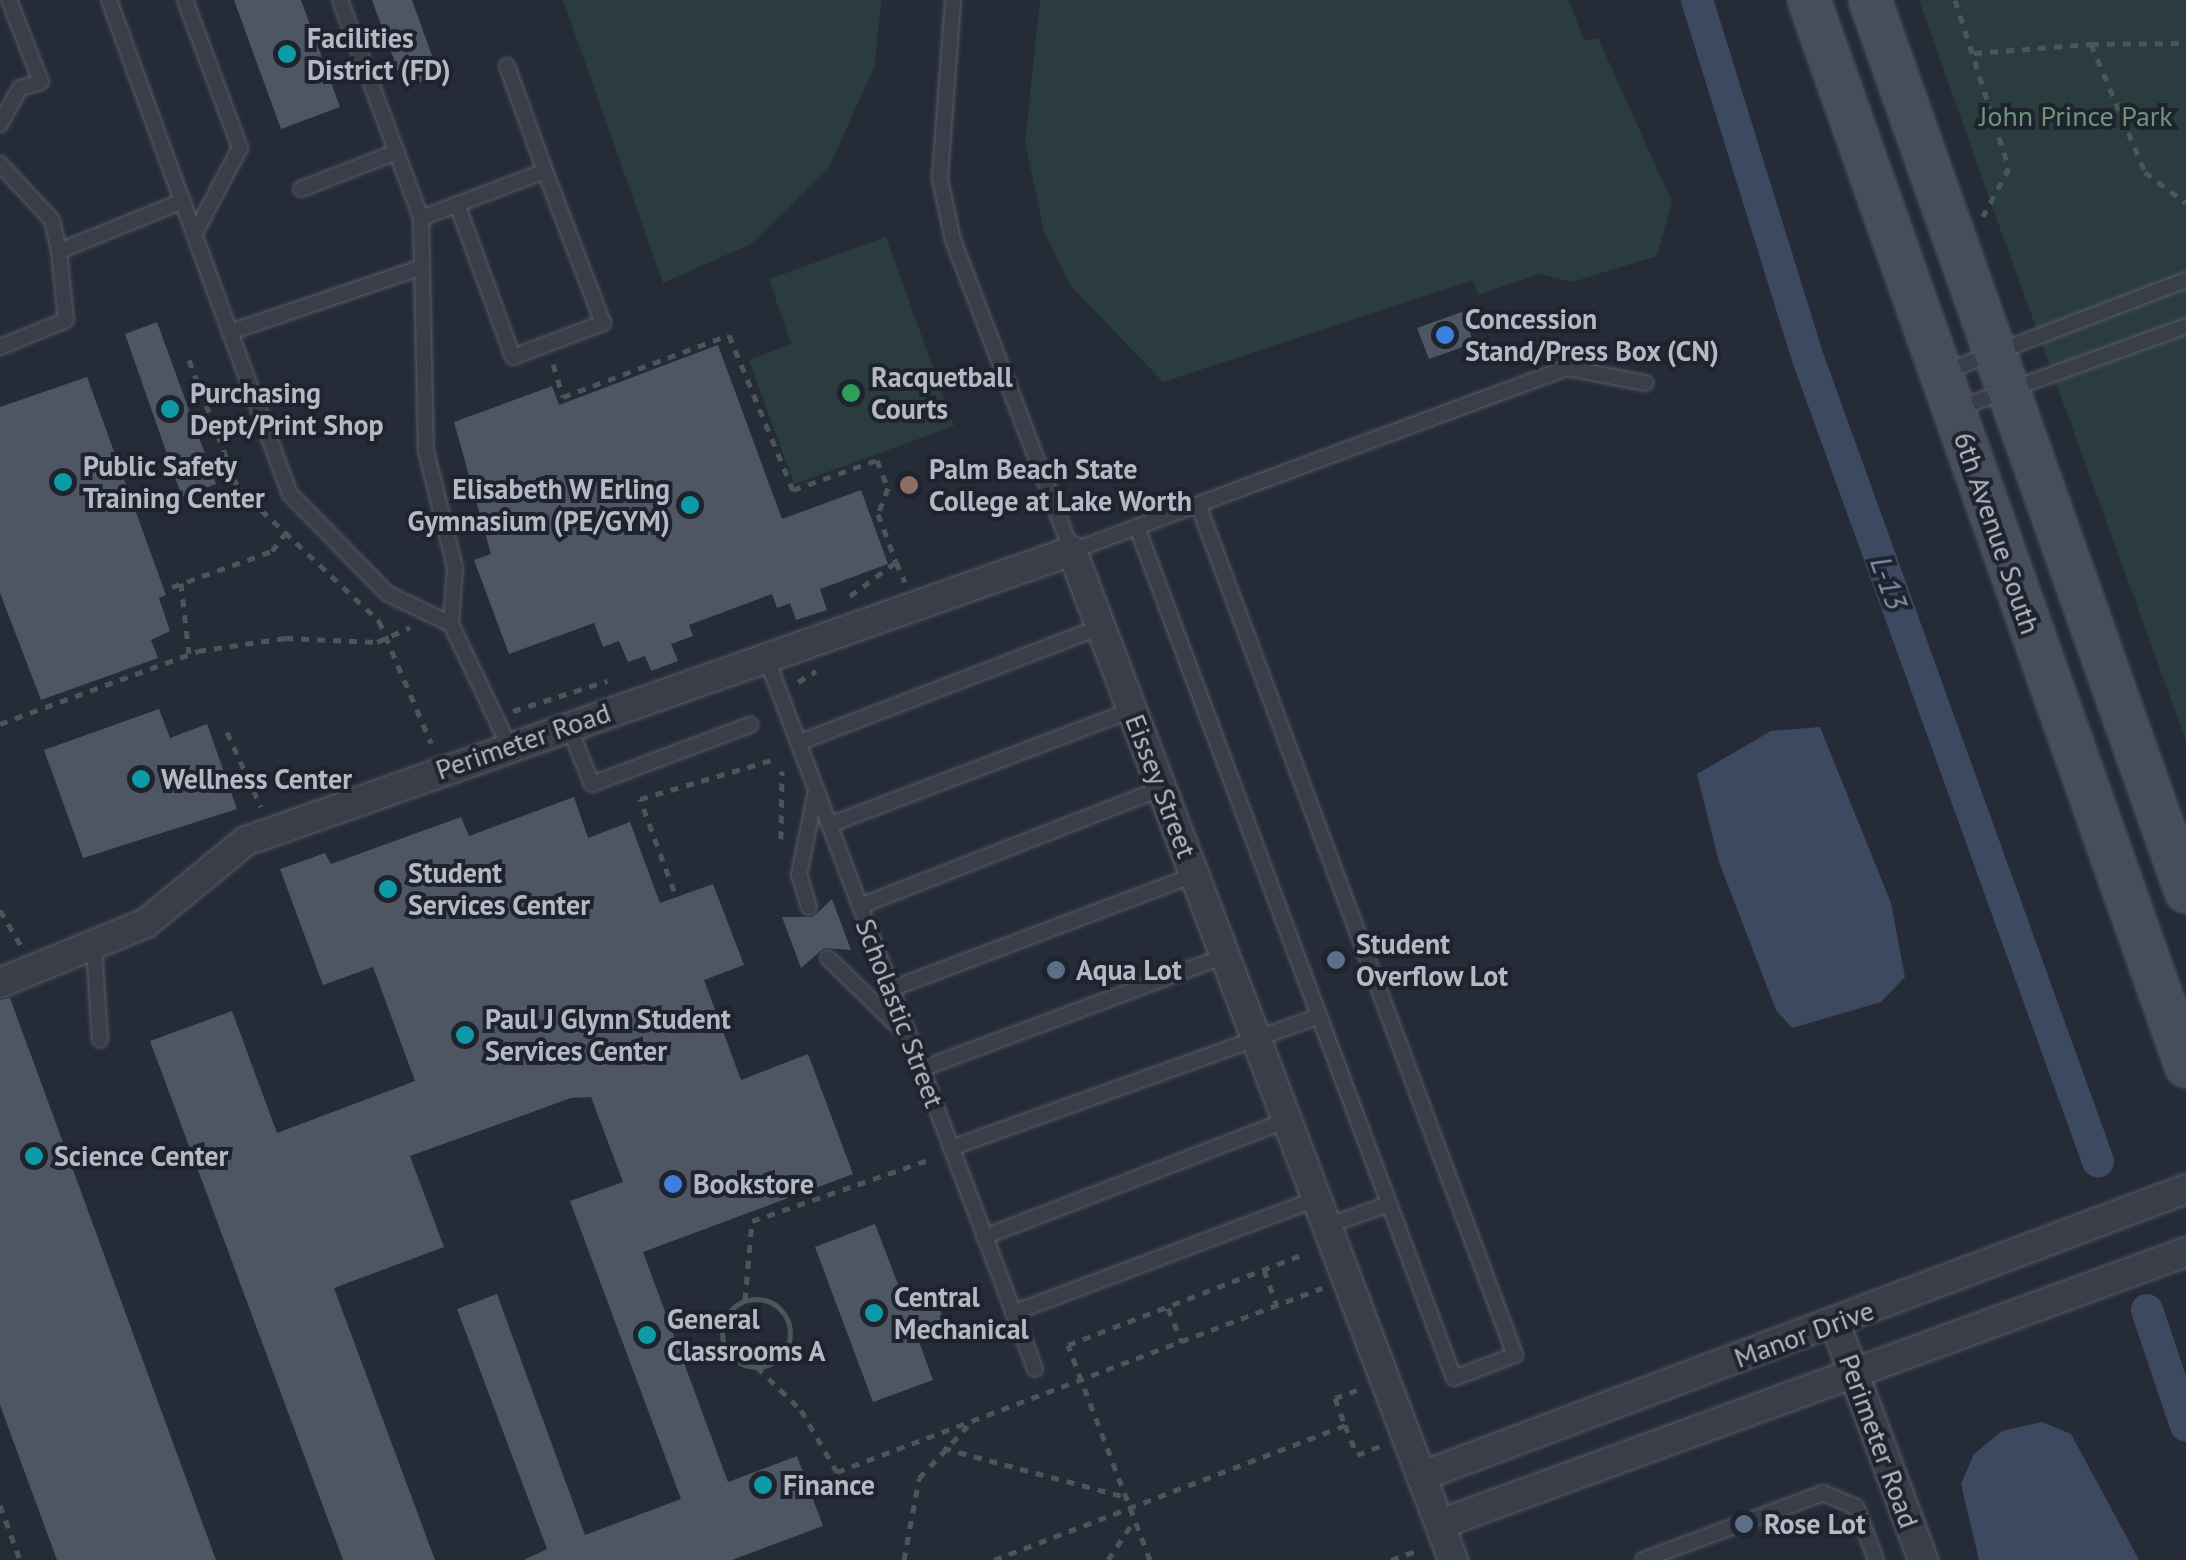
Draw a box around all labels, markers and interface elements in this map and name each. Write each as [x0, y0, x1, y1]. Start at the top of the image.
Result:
place label: Facilities District (FD) [307, 21, 451, 87]
marker: Facilities District (FD) [276, 43, 298, 65]
park label: John Prince Park [1979, 99, 2173, 133]
place label: Concession Stand/Press Box (CN) [1465, 302, 1720, 368]
marker: Concession Stand/Press Box (CN) [1434, 324, 1456, 346]
place label: Racquetball Courts [871, 360, 1013, 426]
place label: Purchasing Dept/Print Shop [190, 376, 384, 442]
marker: Racquetball Courts [840, 382, 862, 404]
marker: Purchasing Dept/Print Shop [159, 398, 181, 420]
street label: 6th Avenue South [1947, 427, 2047, 639]
place label: Public Safety Training Center [83, 449, 265, 515]
place label: Palm Beach State College at Lake Worth [929, 452, 1193, 518]
marker: Public Safety Training Center [52, 471, 74, 493]
place label: Elisabeth W Erling Gymnasium (PE/GYM) [407, 472, 670, 538]
marker: Palm Beach State College at Lake Worth [898, 474, 920, 496]
marker: Elisabeth W Erling Gymnasium (PE/GYM) [679, 494, 701, 516]
water label: L-13 [1863, 551, 1915, 615]
street label: Perimeter Road [431, 695, 615, 787]
street label: Eissey Street [1118, 709, 1204, 863]
place label: Wellness Center [161, 762, 352, 796]
marker: Wellness Center [130, 768, 152, 790]
place label: Student Services Center [408, 856, 590, 922]
marker: Student Services Center [377, 878, 399, 900]
street label: Scholastic Street [848, 913, 952, 1113]
place label: Student Overflow Lot [1356, 927, 1509, 993]
marker: Student Overflow Lot [1325, 949, 1347, 971]
place label: Aqua Lot [1076, 953, 1182, 987]
marker: Aqua Lot [1045, 959, 1067, 981]
place label: Paul J Glynn Student Services Center [485, 1002, 731, 1068]
marker: Paul J Glynn Student Services Center [454, 1024, 476, 1046]
place label: Science Center [54, 1139, 229, 1173]
marker: Science Center [23, 1145, 45, 1167]
place label: Bookstore [693, 1167, 814, 1201]
marker: Bookstore [662, 1173, 684, 1195]
place label: Central Mechanical [894, 1280, 1029, 1346]
street label: Manor Drive [1730, 1293, 1878, 1375]
place label: General Classrooms A [667, 1302, 827, 1368]
marker: Central Mechanical [863, 1302, 885, 1324]
marker: General Classrooms A [636, 1324, 658, 1346]
street label: Perimeter Road [1832, 1349, 1926, 1533]
place label: Finance [783, 1468, 875, 1502]
marker: Finance [752, 1474, 774, 1496]
place label: Rose Lot [1764, 1507, 1866, 1541]
marker: Rose Lot [1733, 1513, 1755, 1535]

